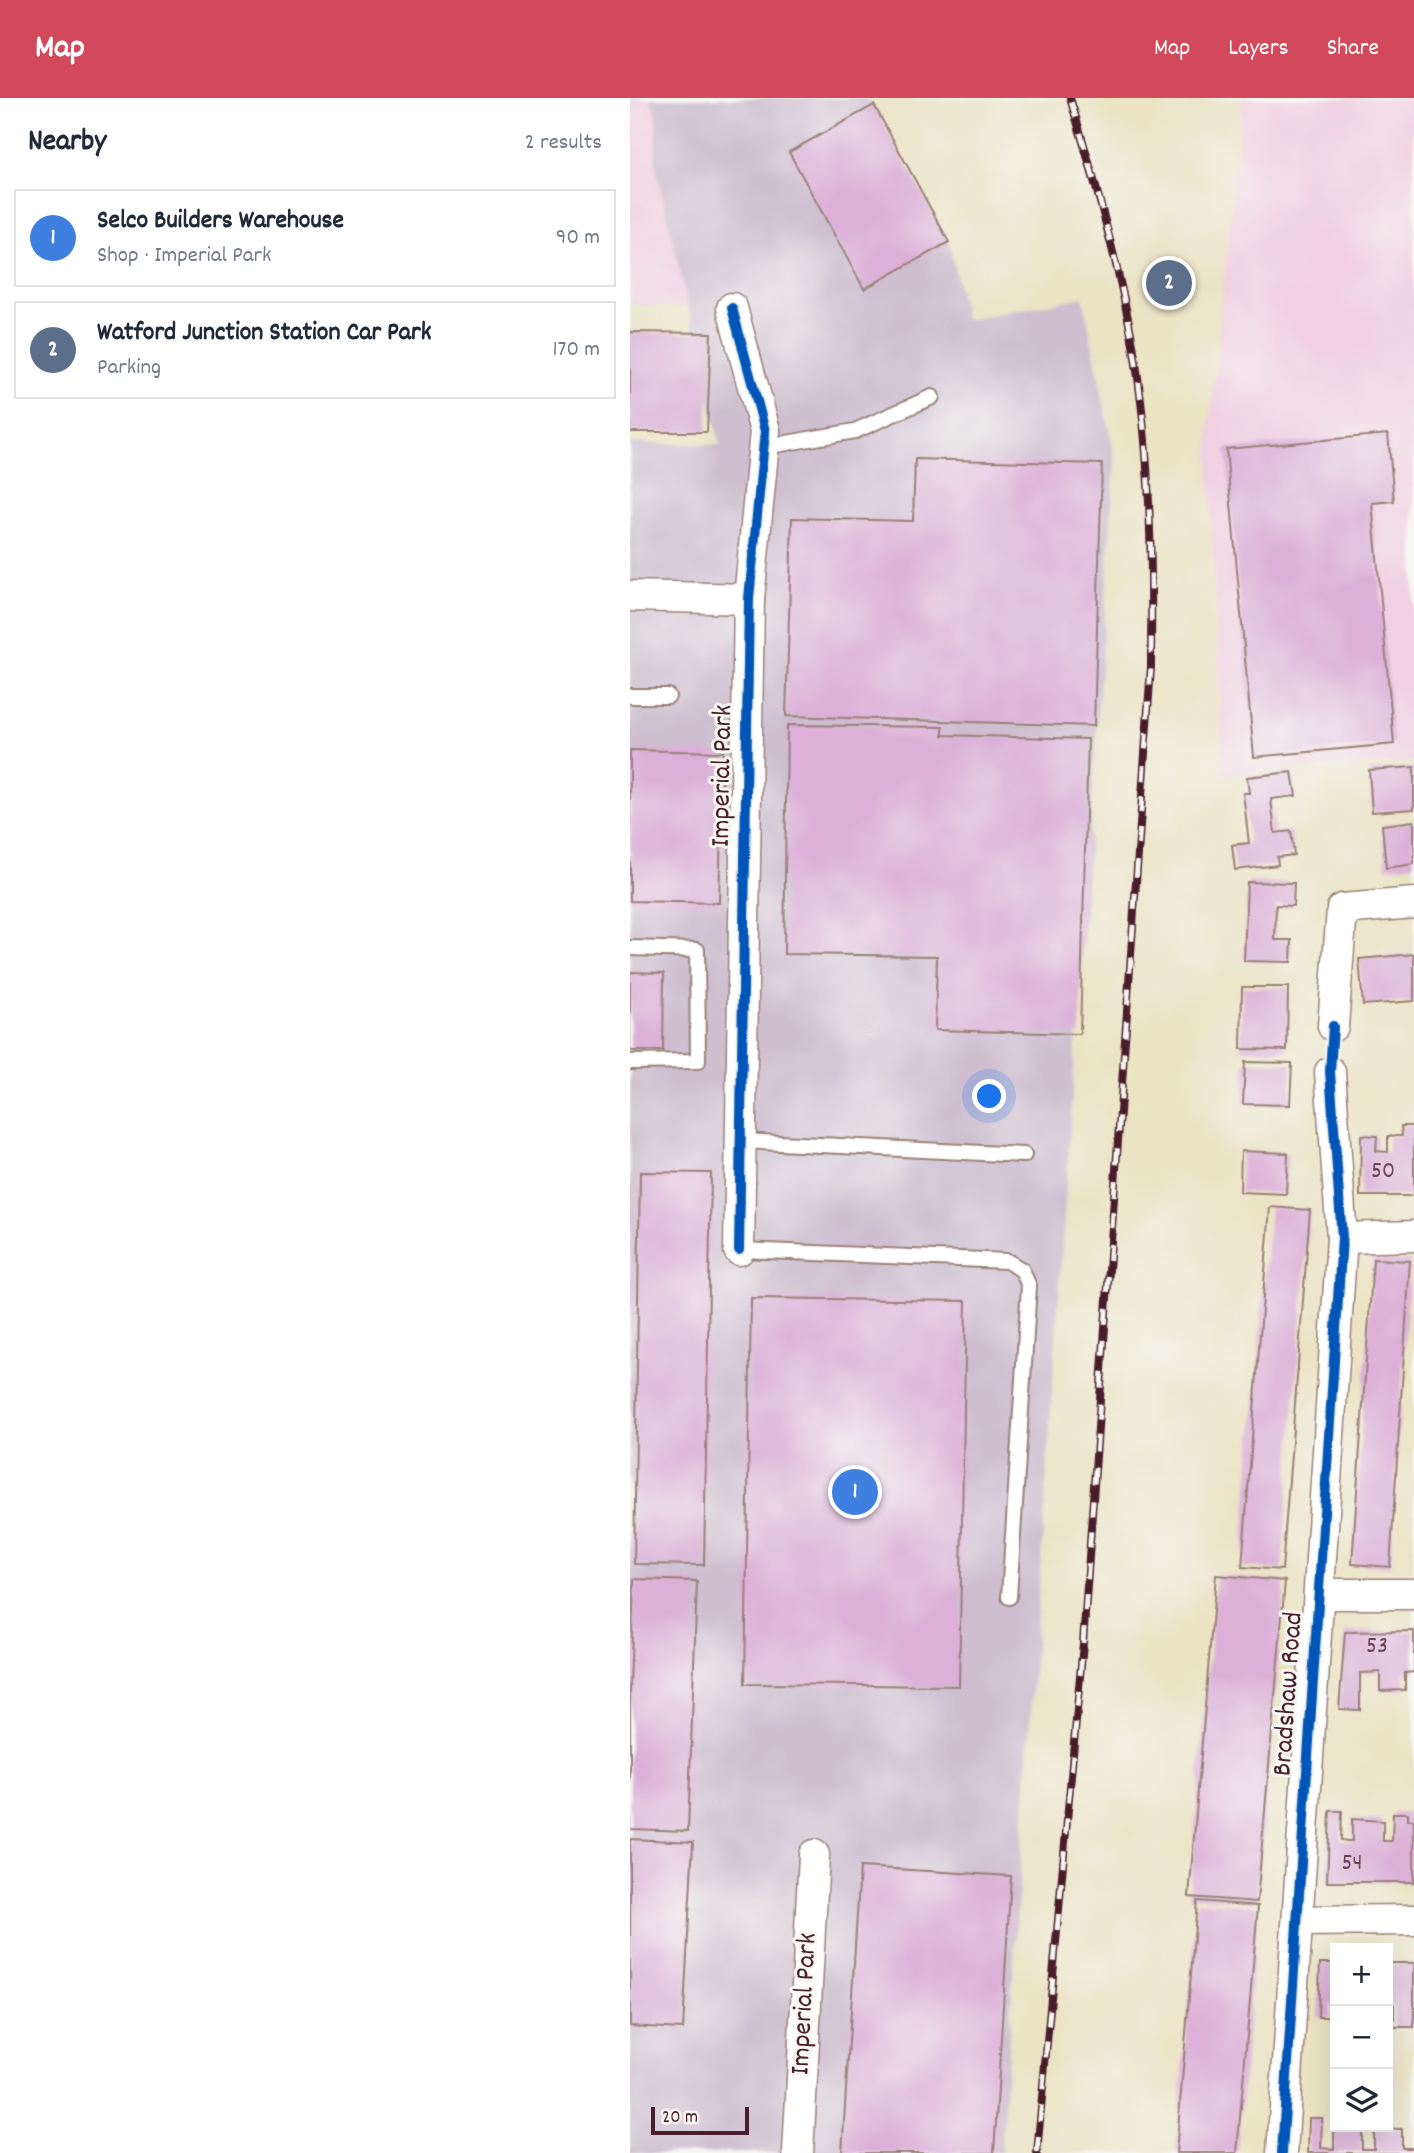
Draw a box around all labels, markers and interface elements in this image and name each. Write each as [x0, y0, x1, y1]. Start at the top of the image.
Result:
text: Map [35, 26, 85, 73]
text: Map [1154, 32, 1190, 66]
text: Layers [1228, 32, 1289, 66]
text: Share [1327, 32, 1379, 66]
text: Nearby [28, 122, 106, 165]
text: 2 results [525, 127, 602, 160]
text: Selco Builders Warehouse [97, 203, 344, 240]
text: 1 [50, 222, 56, 255]
text: 90 m [556, 222, 600, 255]
text: Shop · Imperial Park [97, 240, 271, 273]
pin: 2 [1146, 257, 1192, 309]
text: Watford Junction Station Car Park [97, 315, 431, 352]
text: 2 [48, 334, 58, 367]
text: 170 m [553, 334, 600, 367]
text: Parking [97, 352, 161, 385]
street label: Imperial Park [703, 704, 745, 848]
your location [972, 1079, 1006, 1113]
house number: 50 [1371, 1155, 1395, 1189]
pin: 1 [832, 1466, 878, 1518]
street label: Bradshaw Road [1264, 1611, 1316, 1777]
house number: 53 [1366, 1630, 1388, 1664]
house number: 54 [1341, 1847, 1363, 1881]
street label: Imperial Park [782, 1932, 830, 2076]
map controls [1330, 1943, 1393, 2132]
button: + [1330, 1943, 1393, 2006]
button: − [1330, 2006, 1393, 2069]
button: layers [1330, 2069, 1393, 2132]
scale bar [651, 2104, 749, 2136]
text: 20 m [662, 2105, 698, 2132]

